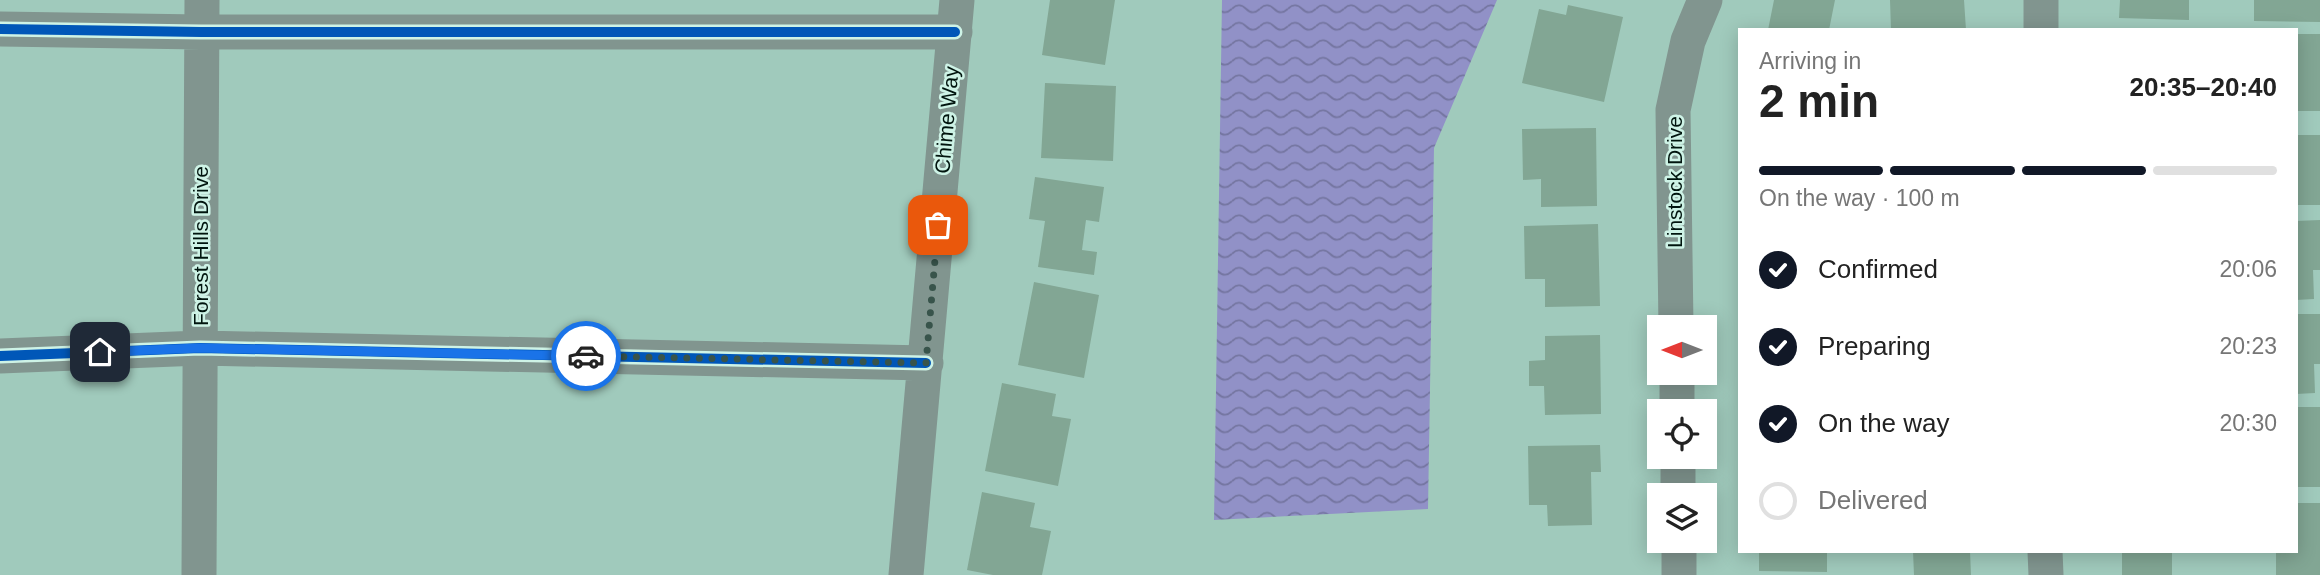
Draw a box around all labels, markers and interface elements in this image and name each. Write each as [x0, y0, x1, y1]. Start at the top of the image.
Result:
text: Arriving in [1759, 48, 1861, 74]
street label: Chime Way [930, 65, 963, 175]
text: 20:35–20:40 [2130, 72, 2277, 102]
text: 2 min [1759, 75, 1879, 127]
street label: Linstock Drive [1663, 116, 1686, 248]
street label: Forest Hills Drive [189, 166, 212, 326]
text: On the way · 100 m [1759, 185, 1960, 211]
pin [908, 195, 968, 255]
icon: bag [919, 206, 957, 244]
icon: check [1759, 251, 1797, 289]
text: Confirmed [1818, 254, 1938, 284]
text: 20:06 [2219, 256, 2277, 282]
north arrow [1647, 315, 1717, 385]
map controls [1647, 315, 1717, 553]
courier [551, 321, 621, 391]
pin [70, 322, 130, 382]
icon: check [1759, 328, 1797, 366]
text: Preparing [1818, 331, 1931, 361]
icon: home [81, 333, 119, 371]
text: 20:23 [2219, 333, 2277, 359]
icon: car [567, 337, 605, 375]
button: locate [1647, 399, 1717, 469]
icon: check [1759, 405, 1797, 443]
text: On the way [1818, 408, 1950, 438]
text: 20:30 [2219, 410, 2277, 436]
button: layers [1647, 483, 1717, 553]
text: Delivered [1818, 485, 1928, 515]

